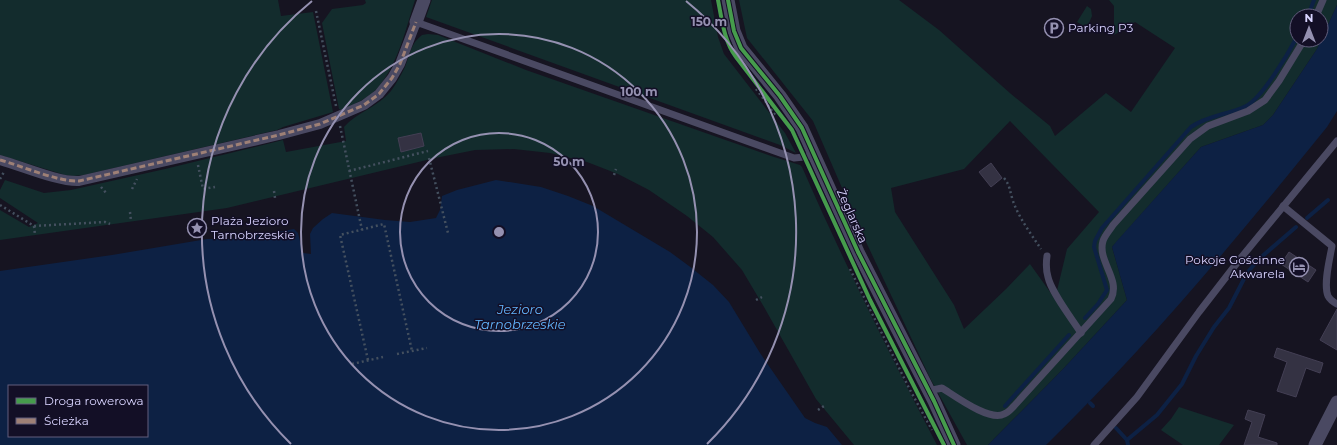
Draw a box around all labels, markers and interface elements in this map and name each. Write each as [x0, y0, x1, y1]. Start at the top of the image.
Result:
north arrow [1289, 8, 1329, 48]
text: N [1305, 11, 1313, 25]
text: 150 m [691, 14, 727, 29]
parking icon: Parking P3 [1043, 17, 1065, 39]
place label: Parking P3 [1068, 20, 1134, 35]
text: 100 m [621, 84, 657, 99]
text: 50 m [553, 154, 585, 169]
street label: Żeglarska [834, 186, 871, 245]
place label: Plaża Jezioro Tarnobrzeskie [211, 213, 295, 242]
place icon: Plaża Jezioro Tarnobrzeskie [186, 217, 208, 239]
centre of rings [492, 225, 506, 239]
place label: Pokoje Gościnne Akwarela [1185, 252, 1285, 281]
hotel icon: Pokoje Gościnne Akwarela [1288, 256, 1310, 278]
water label: Jezioro Tarnobrzeskie [474, 301, 566, 332]
legend [8, 385, 148, 437]
text: Droga rowerowa [44, 393, 144, 408]
text: Ścieżka [44, 413, 89, 428]

